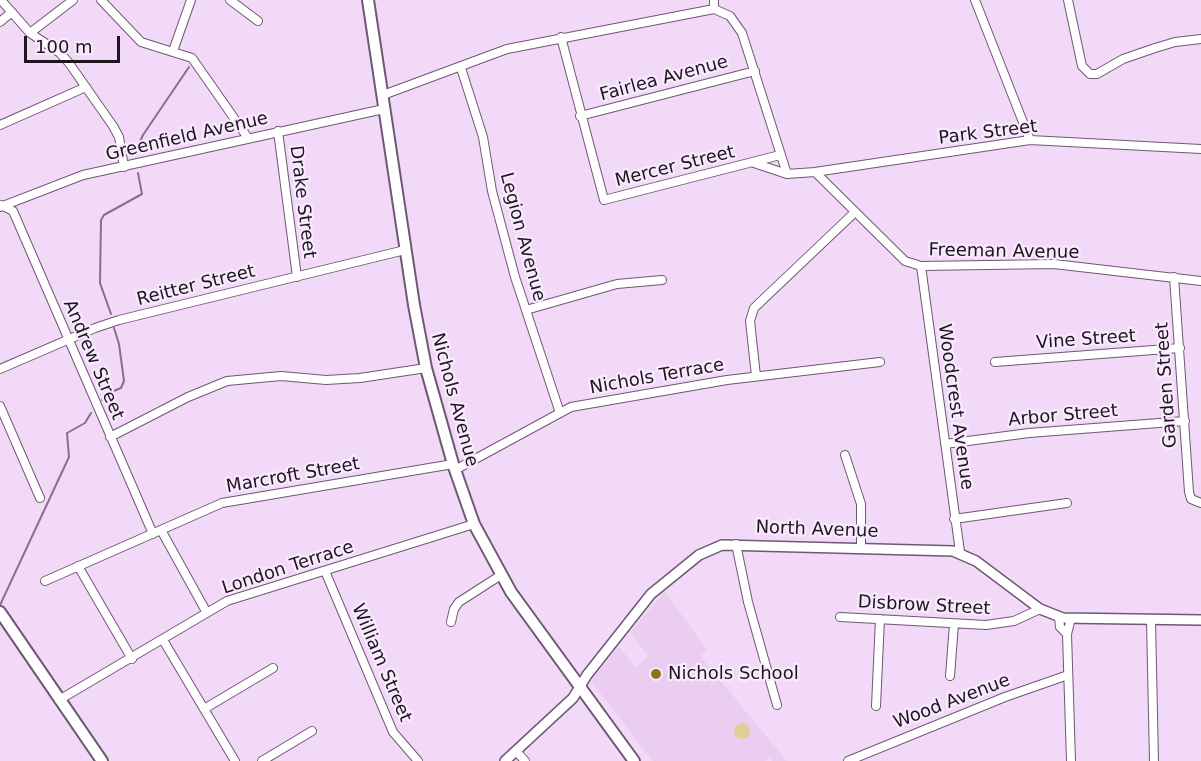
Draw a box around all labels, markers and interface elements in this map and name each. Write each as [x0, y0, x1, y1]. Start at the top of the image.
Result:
scale bar [27, 24, 123, 62]
text: 100 m [35, 36, 93, 57]
street label: Fairlea Avenue [598, 52, 730, 106]
street label: Greenfield Avenue [104, 108, 270, 166]
street label: Park Street [937, 116, 1039, 150]
street label: Mercer Street [613, 142, 737, 192]
street label: Drake Street [284, 144, 320, 260]
street label: Legion Avenue [494, 170, 550, 304]
street label: Freeman Avenue [928, 240, 1080, 264]
street label: Reitter Street [135, 261, 257, 311]
street label: Andrew Street [58, 297, 128, 423]
street label: Garden Street [1152, 321, 1182, 449]
street label: Woodcrest Avenue [933, 323, 977, 491]
street label: Vine Street [1035, 326, 1137, 354]
street label: Nichols Avenue [426, 331, 482, 469]
street label: Nichols Terrace [588, 355, 726, 399]
street label: Arbor Street [1007, 400, 1119, 432]
street label: Marcroft Street [225, 454, 361, 498]
street label: North Avenue [755, 517, 879, 543]
street label: London Terrace [219, 537, 357, 599]
street label: Disbrow Street [857, 592, 991, 620]
street label: William Street [346, 601, 416, 725]
place label: Nichols School [668, 663, 799, 685]
marker: Nichols School [649, 667, 663, 681]
street label: Wood Avenue [891, 670, 1013, 734]

